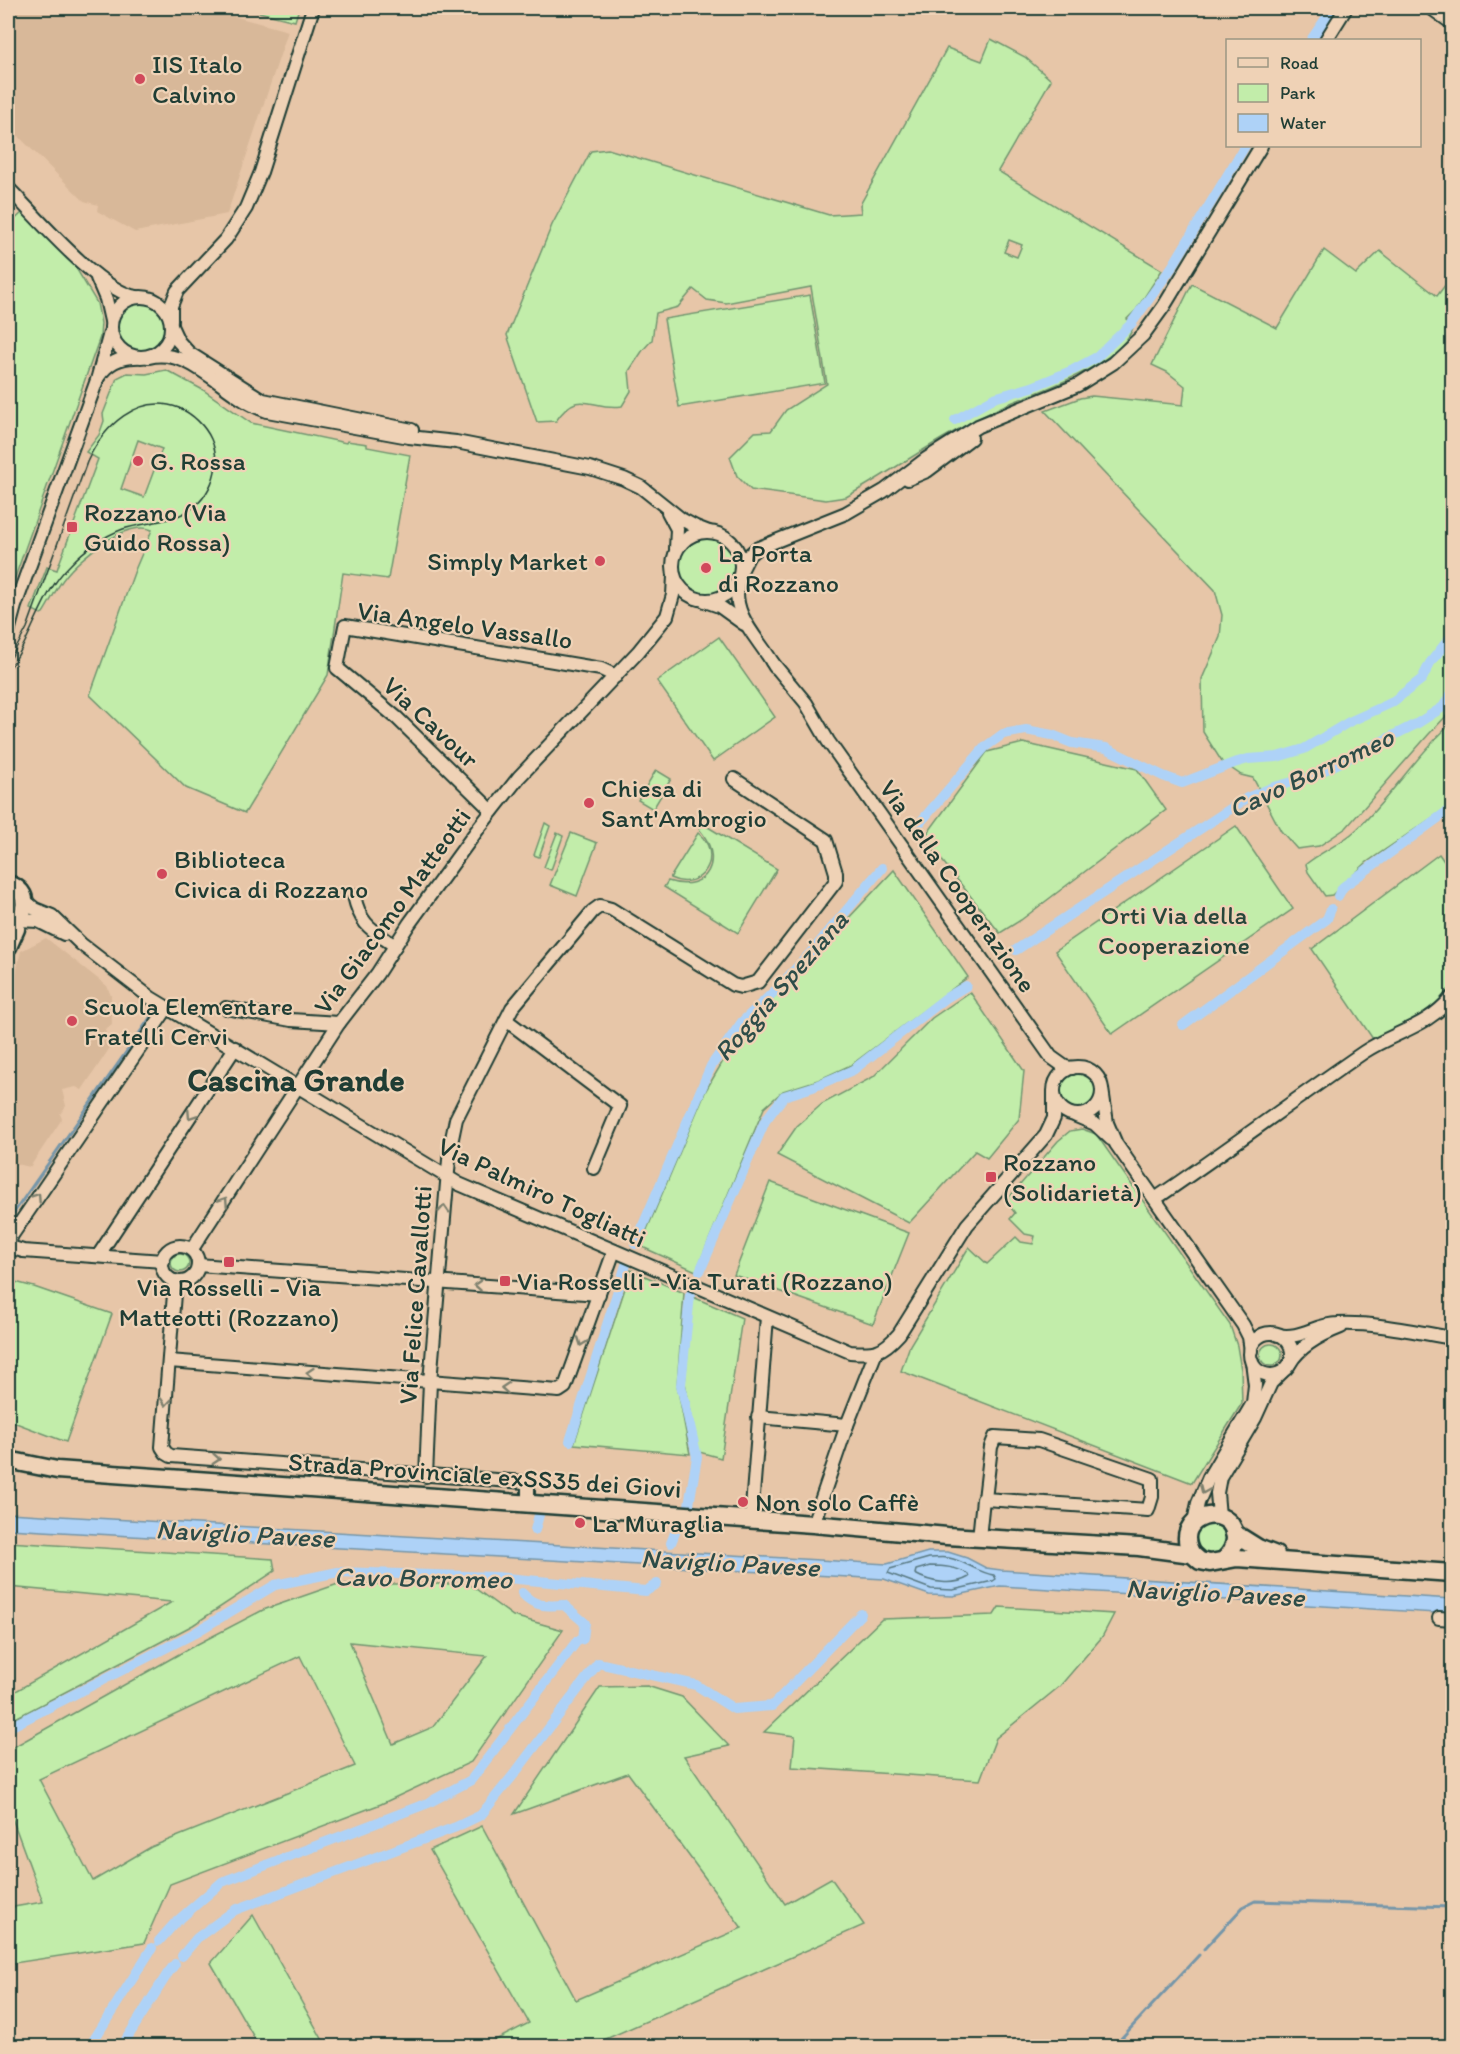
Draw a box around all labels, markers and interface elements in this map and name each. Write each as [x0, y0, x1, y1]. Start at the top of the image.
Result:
legend [1226, 39, 1421, 147]
place label: IIS Italo Calvino [152, 48, 243, 110]
text: Road [1280, 52, 1319, 74]
marker: IIS Italo Calvino [133, 72, 147, 86]
text: Park [1280, 82, 1315, 104]
text: Water [1280, 112, 1326, 134]
place label: G. Rossa [150, 445, 246, 477]
marker: G. Rossa [131, 454, 145, 468]
place label: Rozzano (Via Guido Rossa) [84, 496, 230, 558]
marker: Rozzano (Via Guido Rossa) [65, 520, 79, 534]
place label: La Porta di Rozzano [718, 537, 839, 599]
place label: Simply Market [427, 545, 588, 577]
marker: Simply Market [593, 554, 607, 568]
marker: La Porta di Rozzano [699, 561, 713, 575]
street label: Via Angelo Vassallo [355, 594, 575, 656]
street label: Via Cavour [376, 669, 486, 775]
water label: Cavo Borromeo [1223, 719, 1400, 825]
place label: Chiesa di Sant'Ambrogio [601, 772, 767, 834]
street label: Via della Cooperazione [872, 773, 1044, 999]
marker: Chiesa di Sant'Ambrogio [582, 796, 596, 810]
street label: Via Giacomo Matteotti [306, 802, 478, 1020]
place label: Biblioteca Civica di Rozzano [174, 843, 368, 905]
marker: Biblioteca Civica di Rozzano [155, 867, 169, 881]
park label: Orti Via della Cooperazione [1098, 899, 1250, 961]
water label: Roggia Speziana [706, 903, 856, 1068]
place label: Scuola Elementare Fratelli Cervi [84, 990, 293, 1052]
marker: Scuola Elementare Fratelli Cervi [65, 1014, 79, 1028]
district label: Cascina Grande [187, 1061, 405, 1099]
one-way arrow [187, 1108, 198, 1119]
street label: Via Palmiro Togliatti [433, 1130, 651, 1254]
place label: Rozzano (Solidarietà) [1003, 1146, 1142, 1208]
marker: Rozzano (Solidarietà) [984, 1170, 998, 1184]
street label: Via Felice Cavallotti [391, 1184, 439, 1406]
one-way arrow [30, 1193, 41, 1204]
one-way arrow [217, 1196, 228, 1207]
one-way arrow [438, 1204, 451, 1213]
marker: Via Rosselli - Via Matteotti (Rozzano) [222, 1255, 236, 1269]
place label: Via Rosselli - Via Turati (Rozzano) [517, 1265, 893, 1297]
place label: Via Rosselli - Via Matteotti (Rozzano) [119, 1271, 339, 1333]
marker: Via Rosselli - Via Turati (Rozzano) [498, 1274, 512, 1288]
one-way arrow [474, 1279, 483, 1292]
one-way arrow [576, 1337, 589, 1347]
one-way arrow [306, 1366, 315, 1379]
one-way arrow [500, 1381, 509, 1394]
one-way arrow [160, 1397, 173, 1406]
street label: Strada Provinciale exSS35 dei Giovi [287, 1445, 683, 1505]
one-way arrow [212, 1453, 221, 1466]
one-way arrow [1199, 1483, 1211, 1494]
place label: Non solo Caffè [755, 1486, 919, 1518]
marker: Non solo Caffè [736, 1495, 750, 1509]
place label: La Muraglia [592, 1507, 724, 1539]
water label: Naviglio Pavese [155, 1512, 336, 1555]
marker: La Muraglia [573, 1516, 587, 1530]
water label: Naviglio Pavese [640, 1541, 821, 1584]
water label: Cavo Borromeo [334, 1559, 514, 1596]
water label: Naviglio Pavese [1125, 1571, 1306, 1614]

